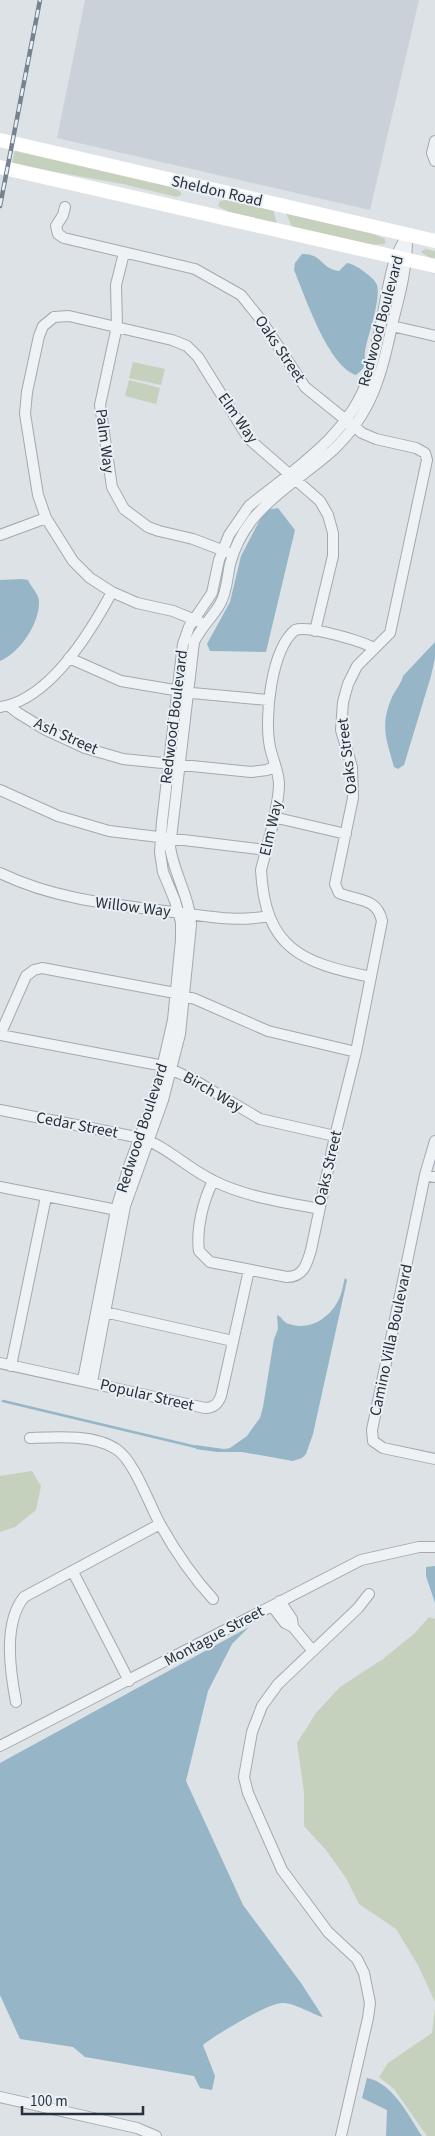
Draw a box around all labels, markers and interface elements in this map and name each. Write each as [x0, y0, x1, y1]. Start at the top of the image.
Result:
street label: Sheldon Road [169, 170, 265, 212]
street label: Redwood Boulevard [353, 253, 409, 389]
street label: Oaks Street [249, 311, 311, 387]
street label: Elm Way [213, 388, 264, 448]
street label: Palm Way [90, 407, 120, 475]
street label: Redwood Boulevard [155, 649, 193, 785]
street label: Ash Street [31, 712, 102, 760]
street label: Oaks Street [331, 716, 363, 795]
street label: Elm Way [254, 797, 288, 858]
street label: Willow Way [94, 891, 173, 923]
street label: Redwood Boulevard [111, 1060, 173, 1196]
street label: Birch Way [179, 1066, 247, 1118]
street label: Cedar Street [34, 1106, 120, 1144]
street label: Oaks Street [309, 1128, 347, 1208]
street label: Camino Villa Boulevard [364, 1262, 418, 1418]
street label: Popular Street [98, 1373, 197, 1417]
street label: Montague Street [160, 1600, 268, 1672]
scale bar [22, 2084, 144, 2116]
text: 100 m [30, 2091, 68, 2112]

